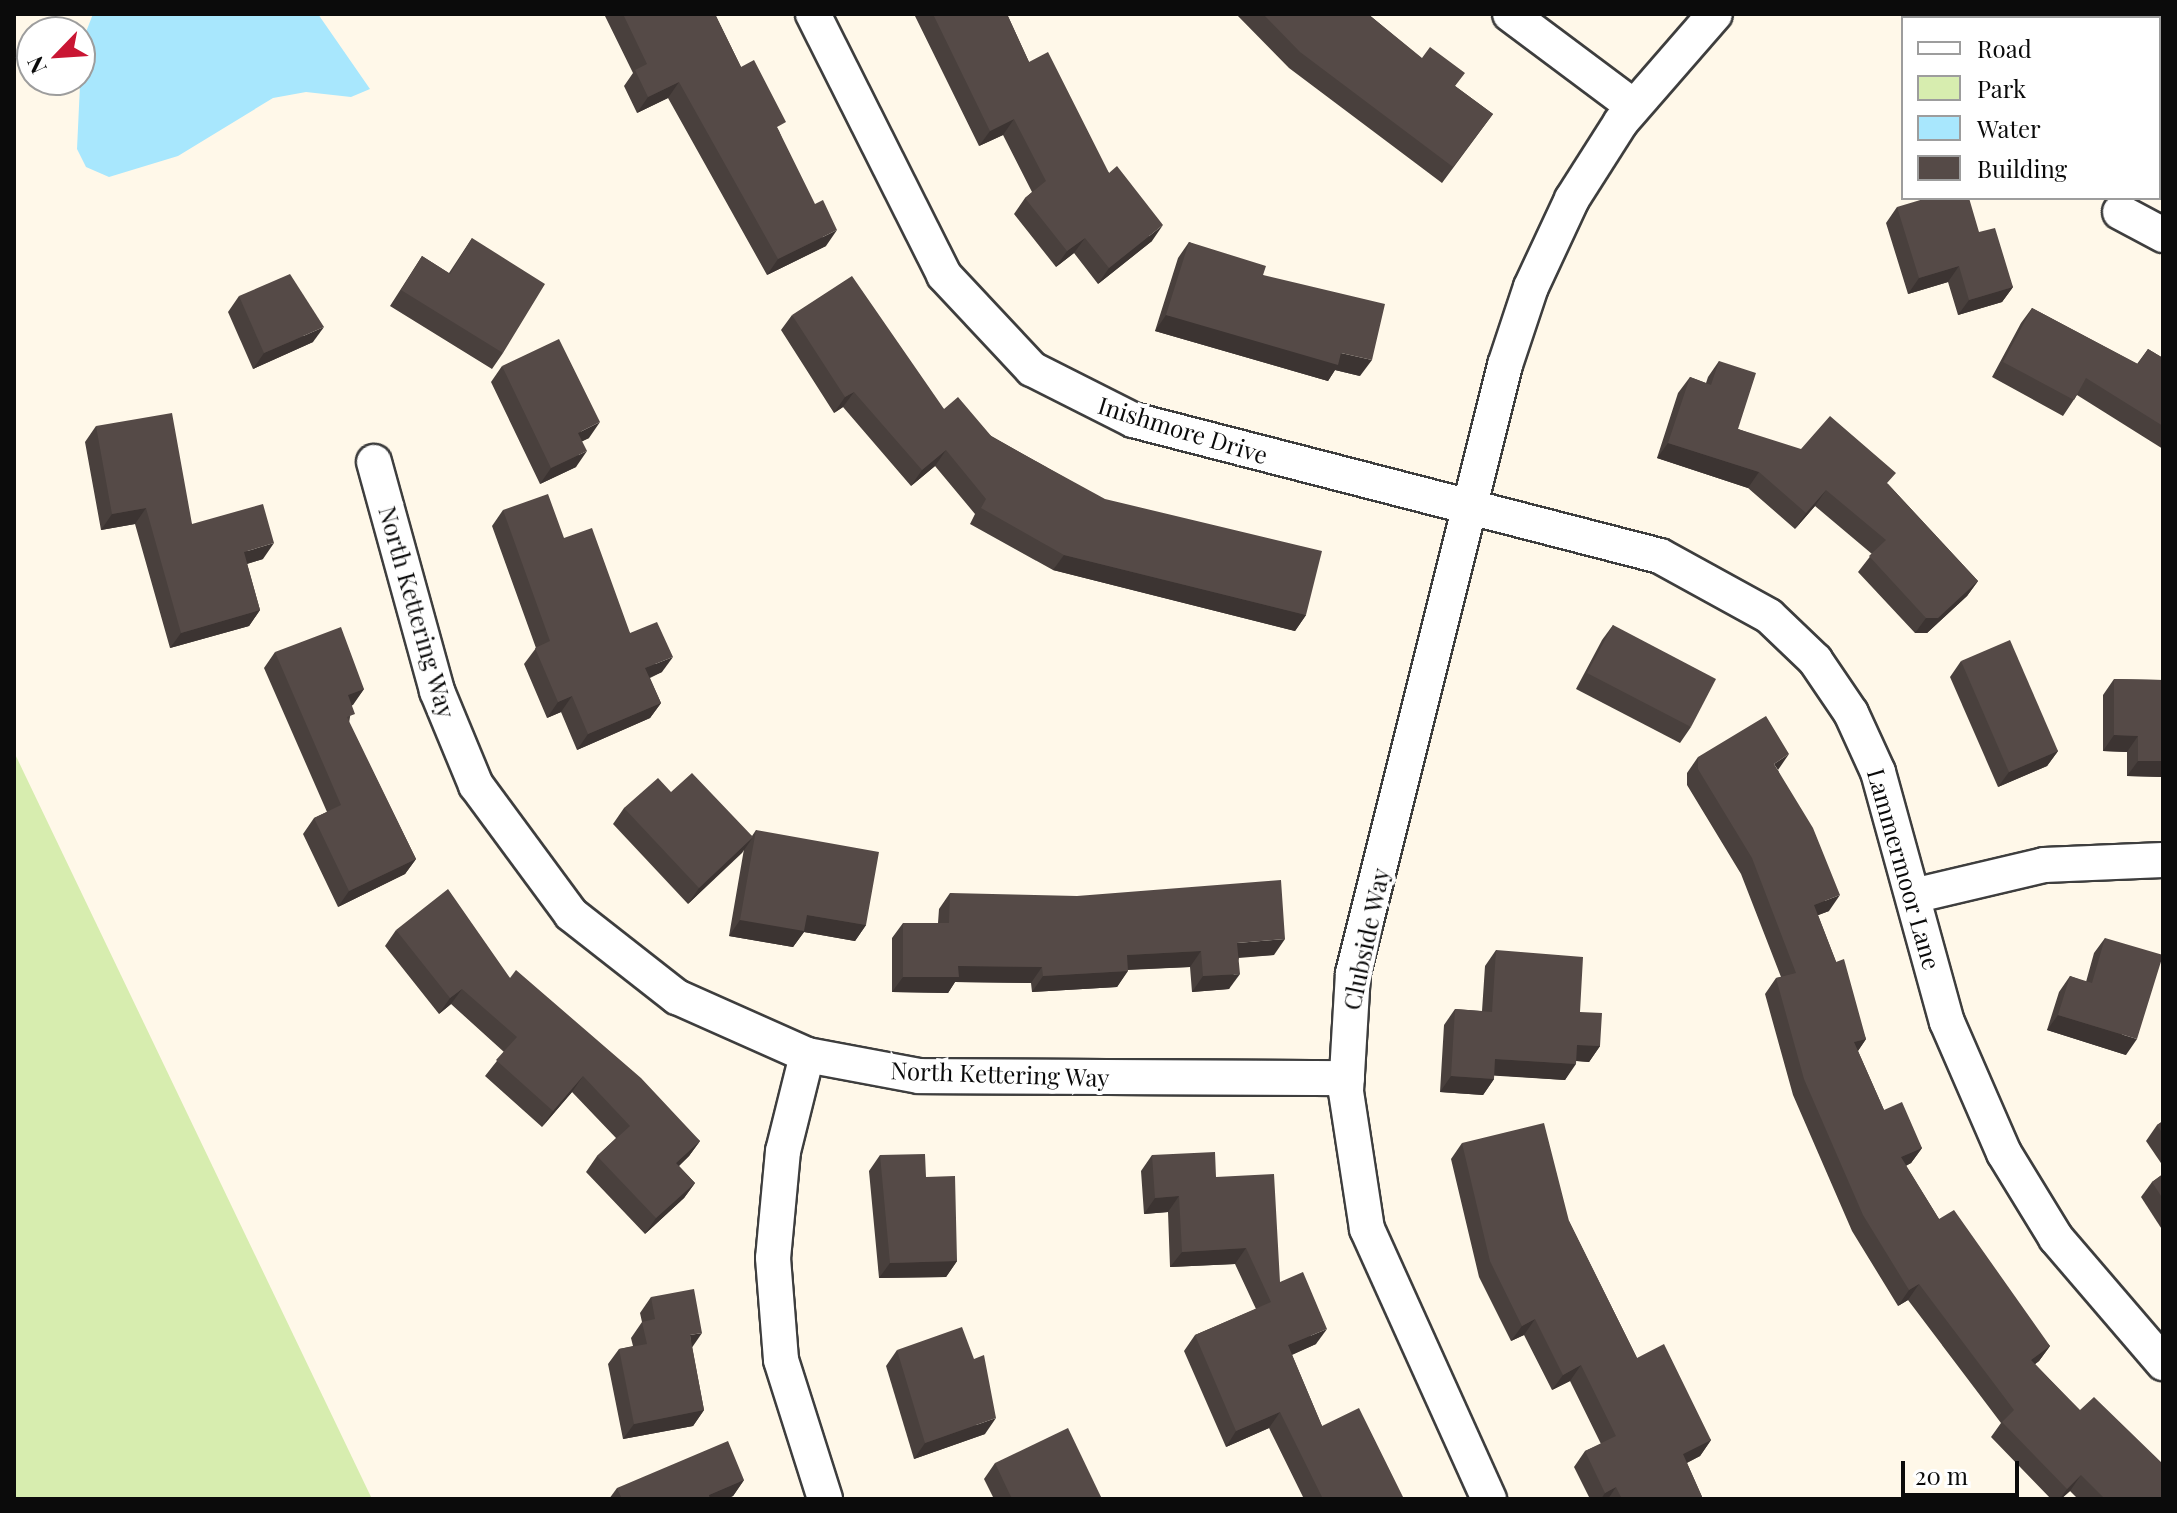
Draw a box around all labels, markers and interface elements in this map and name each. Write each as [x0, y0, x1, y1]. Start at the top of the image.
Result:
north arrow [16, 16, 96, 96]
legend [1901, 16, 2161, 200]
text: Road [1977, 32, 2032, 64]
text: N [19, 52, 53, 79]
text: Park [1977, 72, 2026, 104]
text: Water [1977, 112, 2041, 144]
text: Building [1977, 152, 2067, 184]
street label: Inishmore Drive [1095, 391, 1271, 469]
street label: North Kettering Way [373, 502, 461, 722]
street label: Lammermoor Lane [1861, 765, 1947, 973]
street label: Clubside Way [1337, 865, 1395, 1013]
street label: North Kettering Way [890, 1056, 1110, 1092]
scale bar [1905, 1445, 2023, 1495]
text: 20 m [1915, 1459, 1968, 1491]

